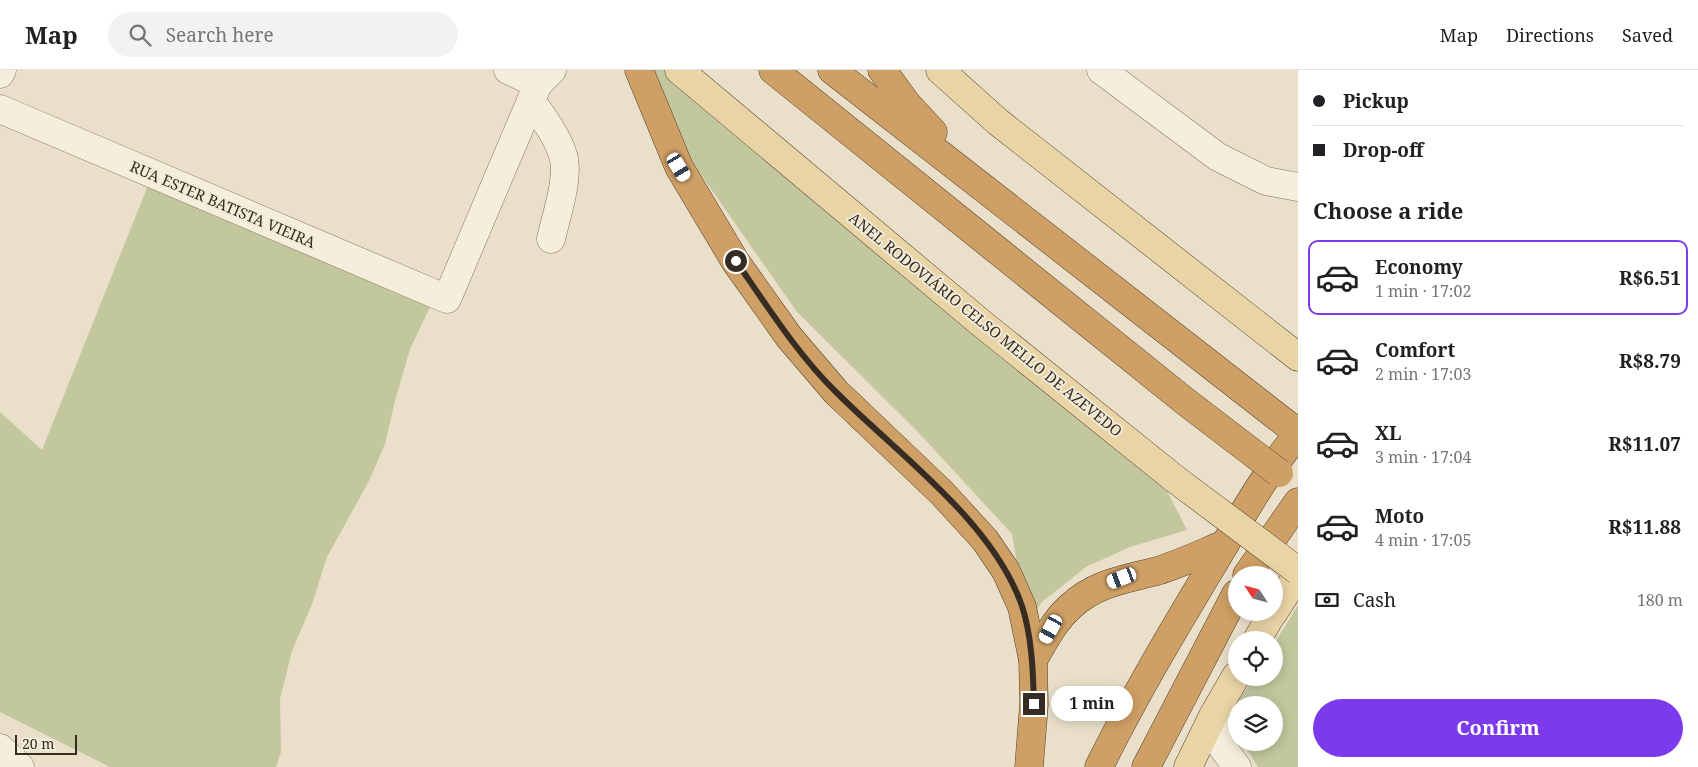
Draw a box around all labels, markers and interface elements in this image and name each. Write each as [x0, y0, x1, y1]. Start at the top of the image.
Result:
search box [108, 12, 458, 57]
text: Map [25, 18, 78, 51]
icon: search [126, 21, 154, 49]
text: Search here [166, 22, 274, 48]
text: Map [1440, 23, 1478, 47]
text: Directions [1506, 23, 1594, 47]
text: Saved [1622, 23, 1673, 47]
text: Pickup [1343, 88, 1409, 114]
text: Drop-off [1343, 137, 1423, 163]
car [664, 150, 693, 184]
street label: RUA ESTER BATISTA VIEIRA [127, 156, 319, 252]
text: Choose a ride [1313, 195, 1463, 225]
street label: ANEL RODOVIÁRIO CELSO MELLO DE AZEVEDO [845, 207, 1127, 441]
route start [725, 250, 747, 272]
text: Economy [1375, 254, 1463, 280]
icon: car [1315, 255, 1360, 300]
text: R$6.51 [1619, 265, 1681, 291]
text: 1 min · 17:02 [1375, 280, 1471, 302]
text: Comfort [1375, 337, 1455, 363]
icon: car [1315, 338, 1360, 383]
text: R$8.79 [1619, 348, 1681, 374]
text: 2 min · 17:03 [1375, 363, 1471, 385]
text: XL [1375, 420, 1401, 446]
icon: car [1315, 421, 1360, 466]
text: R$11.07 [1608, 431, 1681, 457]
text: 3 min · 17:04 [1375, 446, 1471, 468]
text: Moto [1375, 503, 1424, 529]
icon: car [1315, 504, 1360, 549]
text: R$11.88 [1608, 514, 1681, 540]
text: 4 min · 17:05 [1375, 529, 1471, 551]
car [1105, 566, 1138, 590]
north arrow [1228, 566, 1282, 621]
map controls [1228, 566, 1283, 751]
icon: cash [1313, 586, 1341, 614]
text: Cash [1353, 587, 1396, 613]
text: 180 m [1637, 589, 1683, 611]
car [1037, 612, 1064, 646]
button: locate [1228, 631, 1283, 686]
callout: 1 min [1052, 686, 1134, 722]
text: 1 min [1069, 692, 1115, 714]
route end [1023, 693, 1045, 715]
button: layers [1228, 696, 1283, 751]
button: Confirm [1313, 699, 1683, 757]
scale bar [15, 732, 78, 755]
text: 20 m [22, 734, 55, 753]

